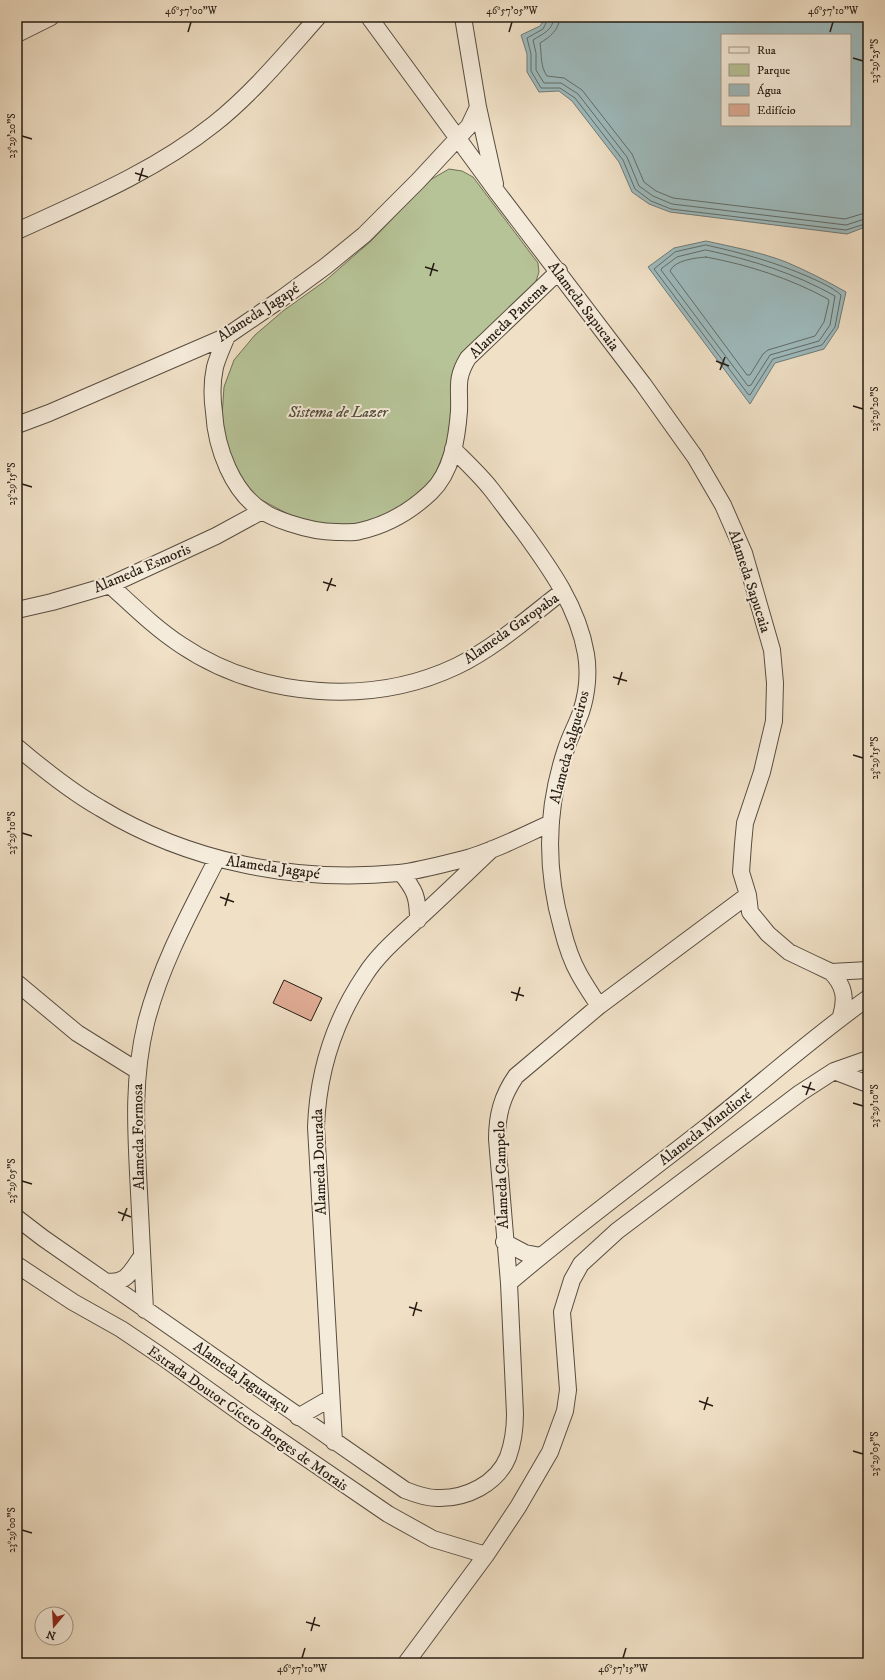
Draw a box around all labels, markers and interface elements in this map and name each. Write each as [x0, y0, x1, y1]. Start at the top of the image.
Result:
text: 46°57'00"W [165, 5, 218, 17]
text: 46°57'05"W [486, 5, 539, 17]
text: 46°57'10"W [808, 5, 859, 17]
legend [721, 34, 851, 126]
text: 23°29'25"S [869, 39, 881, 83]
text: Rua [757, 43, 777, 58]
text: Parque [757, 63, 790, 78]
text: Água [757, 83, 782, 98]
text: Edifício [757, 103, 796, 118]
text: 23°29'20"S [6, 114, 18, 158]
street label: Alameda Sapucaia [544, 258, 624, 355]
street label: Alameda Jagapé [214, 278, 304, 346]
street label: Alameda Panema [465, 278, 552, 363]
text: 23°29'20"S [869, 387, 881, 431]
park label: Sistema de Lazer [287, 403, 389, 422]
text: 23°29'15"S [6, 462, 18, 506]
street label: Alameda Sapucaia [724, 527, 775, 636]
street label: Alameda Esmoris [91, 539, 194, 597]
street label: Alameda Garopaba [460, 588, 563, 668]
street label: Alameda Salgueiros [545, 689, 594, 806]
text: 23°29'15"S [869, 736, 881, 780]
text: 23°29'10"S [6, 811, 18, 855]
street label: Alameda Jagapé [225, 852, 322, 884]
street label: Alameda Formosa [128, 1083, 149, 1190]
text: 23°29'10"S [869, 1084, 881, 1128]
street label: Alameda Mandioré [655, 1085, 756, 1170]
street label: Alameda Dourada [308, 1108, 331, 1216]
street label: Alameda Campelo [490, 1121, 513, 1229]
text: 23°29'05"S [6, 1159, 18, 1203]
street label: Alameda Jaguaraçu [190, 1337, 294, 1418]
street label: Estrada Doutor Cícero Borges de Morais [144, 1341, 352, 1495]
text: 23°29'05"S [869, 1432, 881, 1476]
text: 23°29'00"S [6, 1507, 18, 1553]
north arrow [34, 1606, 74, 1646]
text: N [45, 1627, 58, 1643]
text: 46°57'10"W [277, 1663, 328, 1675]
text: 46°57'15"W [598, 1663, 649, 1675]

